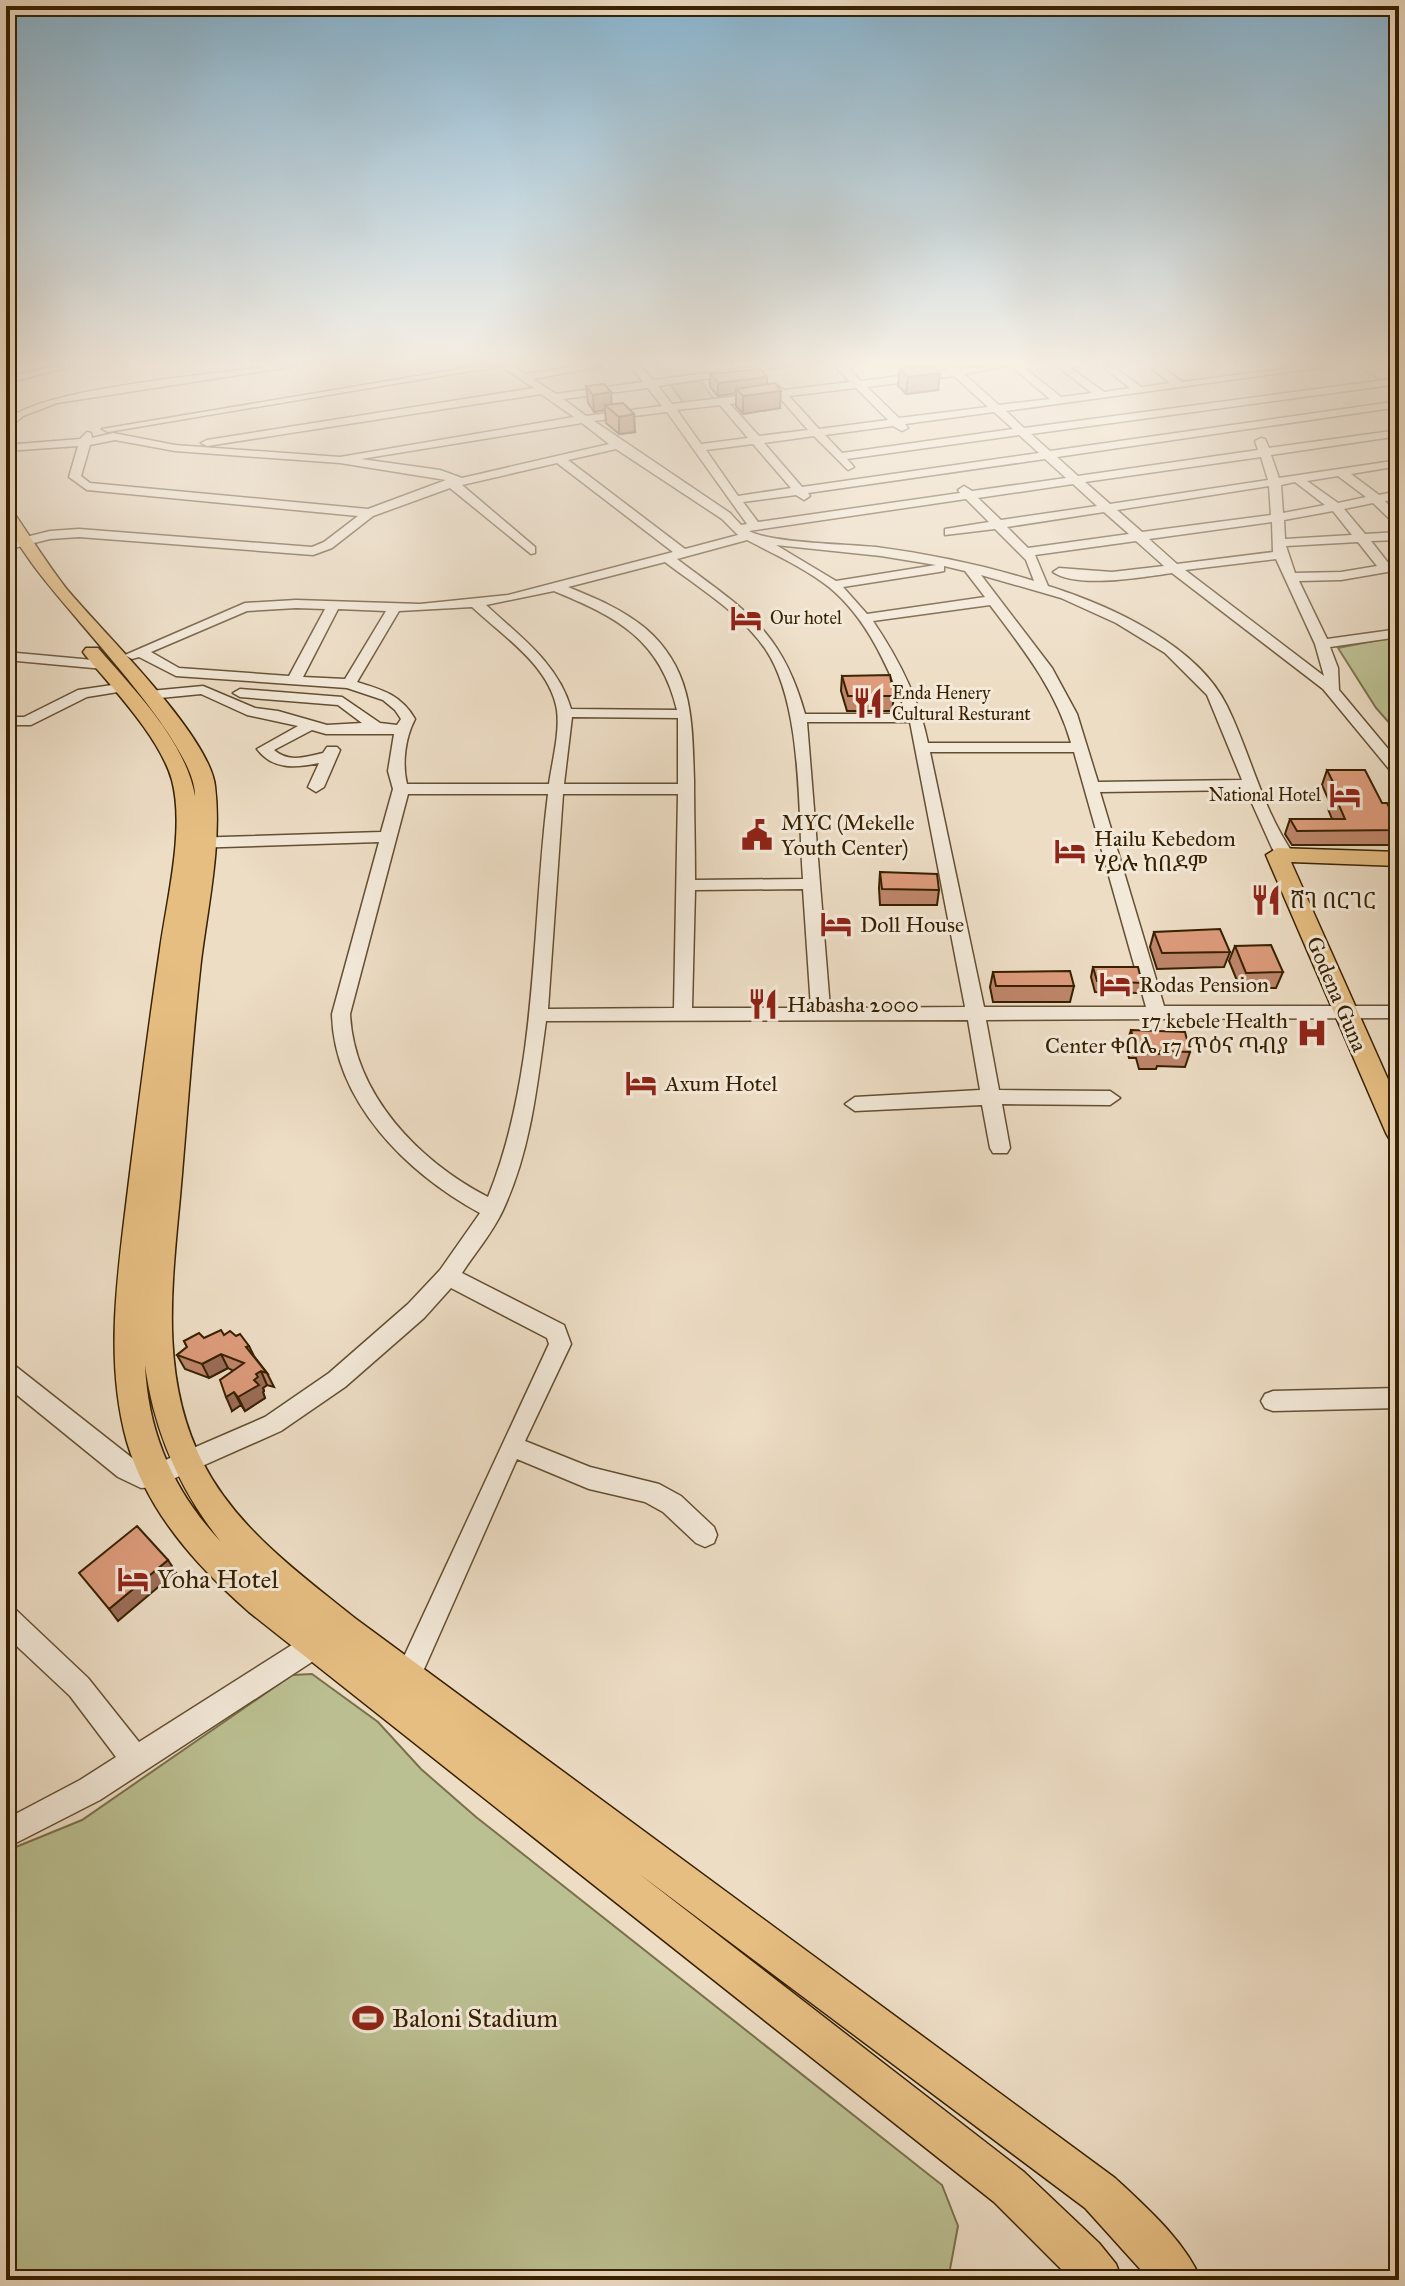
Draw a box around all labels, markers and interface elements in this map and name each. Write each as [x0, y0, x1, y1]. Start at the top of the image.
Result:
hotel icon: Our hotel [729, 601, 763, 635]
place label: Our hotel [770, 607, 842, 629]
place label: Enda Henery Cultural Resturant [892, 682, 1031, 725]
restaurant icon: Enda Henery Cultural Resturant [851, 686, 885, 720]
hotel icon: National Hotel [1328, 778, 1362, 812]
place label: National Hotel [1209, 784, 1321, 806]
place label: MYC (Mekelle Youth Center) [781, 809, 915, 861]
public building icon: MYC (Mekelle Youth Center) [740, 818, 774, 852]
place label: Hailu Kebedom ሃይሉ ከበዶም [1094, 825, 1236, 877]
hotel icon: Hailu Kebedom ሃይሉ ከበዶም [1053, 834, 1087, 868]
restaurant icon: ሸገ በርገር [1249, 883, 1283, 917]
place label: ሸገ በርገር [1290, 887, 1376, 914]
hotel icon: Doll House [819, 907, 853, 941]
place label: Doll House [860, 911, 964, 938]
street label: Godena Guna [1301, 932, 1374, 1056]
hotel icon: Rodas Pension [1098, 967, 1132, 1001]
place label: Rodas Pension [1139, 971, 1269, 998]
restaurant icon: Habasha 2000 [746, 987, 780, 1021]
place label: Habasha 2000 [787, 991, 919, 1018]
place label: 17 kebele Health Center ቀበሌ 17 ጥዕና ጣብያ [1045, 1007, 1288, 1059]
hospital icon: 17 kebele Health Center ቀበሌ 17 ጥዕና ጣብያ [1295, 1016, 1329, 1050]
hotel icon: Axum Hotel [624, 1066, 658, 1100]
place label: Axum Hotel [664, 1070, 778, 1097]
hotel icon: Yoha Hotel [116, 1562, 150, 1596]
place label: Yoha Hotel [157, 1563, 278, 1595]
sports icon: Baloni Stadium [351, 2001, 385, 2035]
place label: Baloni Stadium [392, 2002, 558, 2034]

